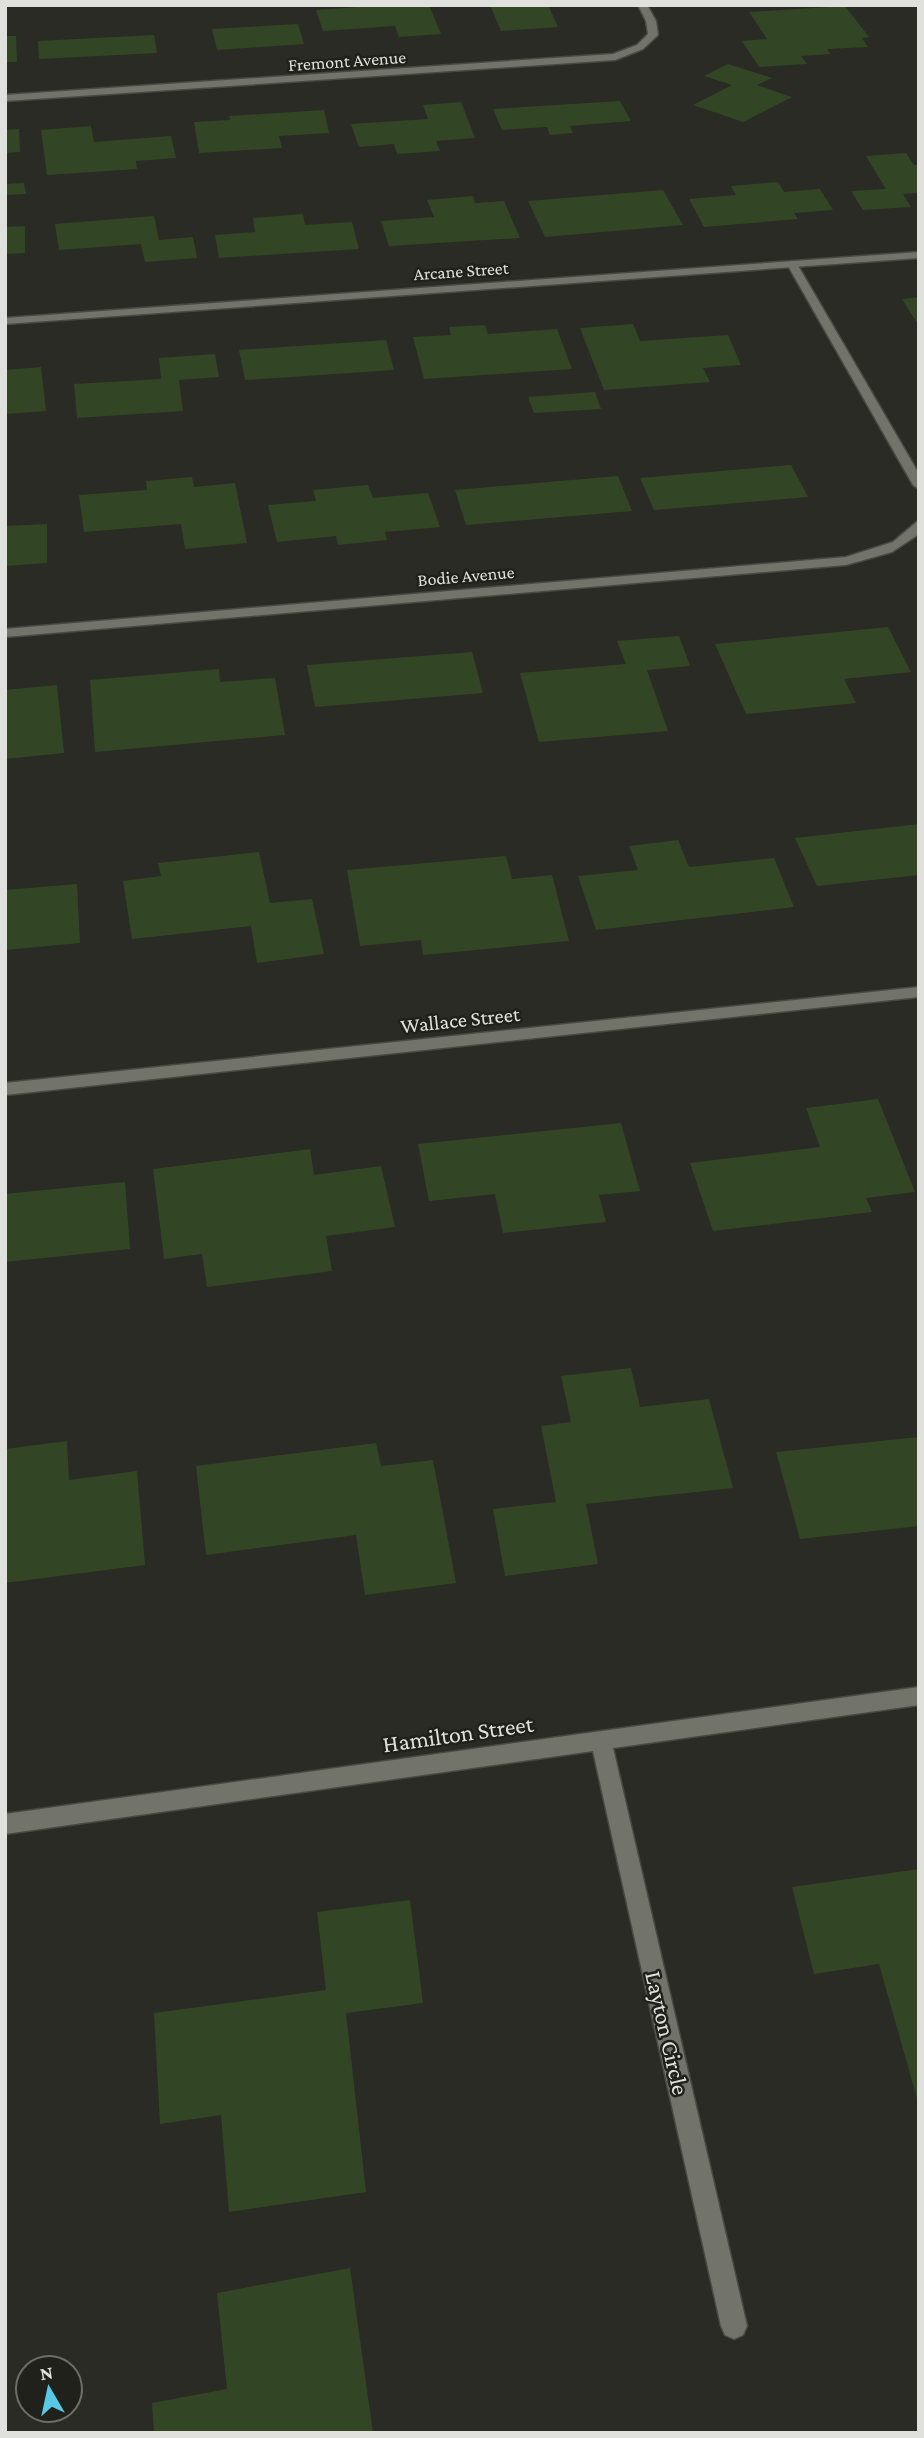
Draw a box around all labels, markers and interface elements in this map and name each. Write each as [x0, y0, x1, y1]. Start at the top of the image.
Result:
street label: Fremont Avenue [287, 47, 407, 75]
street label: Arcane Street [413, 258, 510, 284]
street label: Bodie Avenue [417, 562, 515, 590]
street label: Wallace Street [399, 1002, 522, 1038]
street label: Hamilton Street [381, 1709, 536, 1757]
street label: Layton Circle [640, 1968, 695, 2097]
north arrow [14, 2354, 84, 2424]
text: N [38, 2361, 55, 2384]

